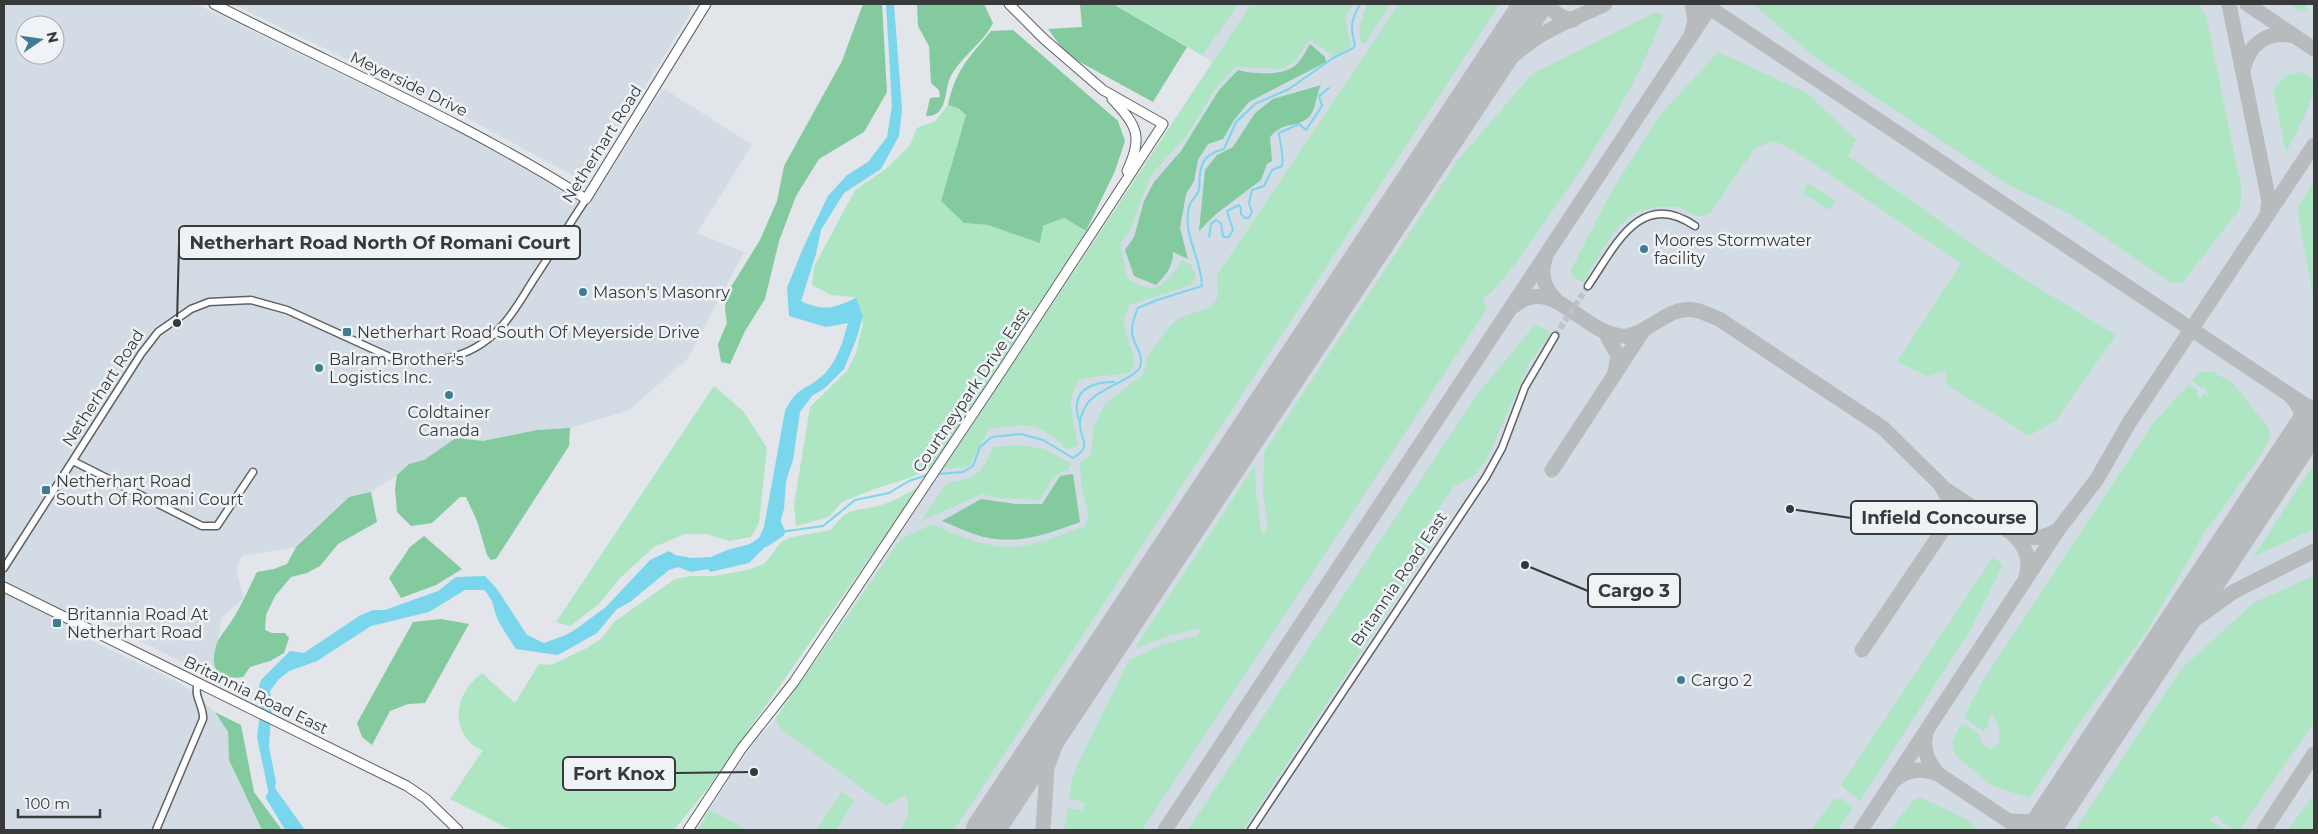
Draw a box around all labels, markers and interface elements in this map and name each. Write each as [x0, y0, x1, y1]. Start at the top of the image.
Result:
north arrow [15, 15, 65, 65]
text: N [43, 30, 63, 45]
street label: Meyerside Drive [347, 47, 471, 121]
street label: Netherhart Road [558, 82, 646, 206]
callout: Netherhart Road North Of Romani Court [179, 226, 580, 259]
place label: Moores Stormwater facility [1654, 231, 1812, 268]
text: Netherhart Road North Of Romani Court [189, 232, 571, 254]
marker: Moores Stormwater facility [1638, 243, 1650, 255]
place label: Mason's Masonry [593, 283, 730, 302]
marker: Mason's Masonry [577, 286, 589, 298]
street label: Courtneypark Drive East [909, 304, 1034, 476]
place label: Netherhart Road South Of Meyerside Drive [357, 323, 700, 342]
street label: Netherhart Road [58, 326, 148, 450]
marker: Netherhart Road South Of Meyerside Drive [341, 326, 353, 338]
place label: Balram Brother's Logistics Inc. [329, 350, 464, 387]
marker: Balram Brother's Logistics Inc. [313, 362, 325, 374]
marker: Coldtainer Canada [443, 389, 455, 401]
place label: Coldtainer Canada [408, 403, 490, 440]
place label: Netherhart Road South Of Romani Court [56, 472, 244, 509]
marker: Netherhart Road South Of Romani Court [40, 484, 52, 496]
callout: Infield Concourse [1851, 501, 2037, 534]
text: Infield Concourse [1861, 507, 2027, 529]
street label: Britannia Road East [1347, 508, 1451, 650]
callout: Cargo 3 [1588, 574, 1680, 607]
text: Cargo 3 [1598, 580, 1670, 602]
place label: Britannia Road At Netherhart Road [67, 605, 209, 642]
marker: Britannia Road At Netherhart Road [51, 617, 63, 629]
street label: Britannia Road East [181, 652, 332, 738]
place label: Cargo 2 [1691, 671, 1752, 690]
marker: Cargo 2 [1675, 674, 1687, 686]
callout: Fort Knox [563, 757, 675, 790]
text: Fort Knox [573, 763, 665, 785]
scale bar [18, 786, 100, 818]
text: 100 m [25, 794, 70, 813]

